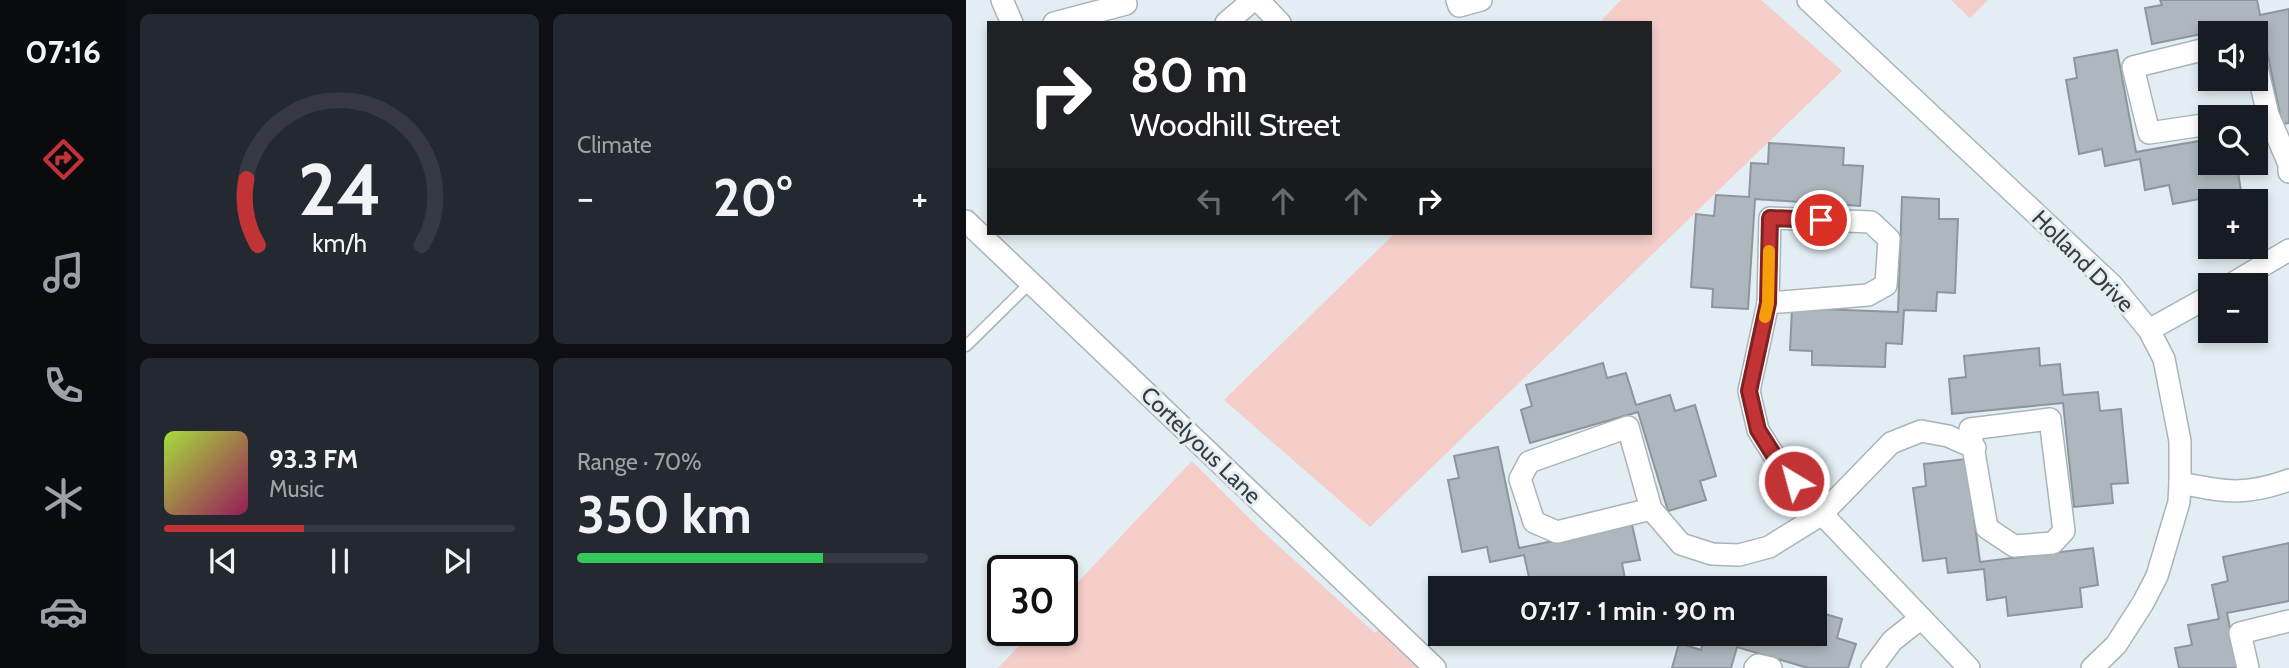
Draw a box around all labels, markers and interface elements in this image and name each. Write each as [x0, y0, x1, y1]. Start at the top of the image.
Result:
map controls [2198, 21, 2268, 343]
button: sound [2198, 21, 2268, 91]
text: 07:16 [25, 32, 101, 71]
text: 80 m [1130, 45, 1248, 104]
icon: right [1015, 49, 1106, 140]
text: Woodhill Street [1130, 105, 1341, 144]
button: search [2198, 105, 2268, 175]
text: Climate [577, 131, 652, 159]
icon: directions [39, 135, 88, 184]
text: 24 [298, 145, 381, 233]
text: 20° [713, 166, 792, 229]
text: − [577, 174, 594, 221]
text: + [911, 174, 928, 221]
icon: left [1191, 182, 1229, 220]
icon: ahead [1264, 182, 1302, 220]
icon: ahead [1337, 182, 1375, 220]
icon: right [1410, 182, 1448, 220]
button: + [2198, 189, 2268, 259]
pin [1791, 190, 1851, 250]
icon: arrive [1802, 201, 1840, 239]
street label: Holland Drive [2026, 204, 2140, 318]
text: km/h [312, 228, 367, 258]
icon: music [39, 248, 88, 297]
button: − [2198, 273, 2268, 343]
icon: phone [39, 361, 88, 410]
street label: Cortelyous Lane [1135, 381, 1267, 510]
text: 93.3 FM [269, 443, 358, 475]
position arrow [1757, 444, 1831, 518]
text: Range · 70% [577, 448, 702, 476]
icon: climate [39, 474, 88, 523]
text: Music [269, 475, 324, 503]
text: 350 km [577, 483, 752, 546]
icon: previous [204, 542, 242, 580]
icon: pause [321, 542, 359, 580]
icon: next [438, 542, 476, 580]
speed limit sign: 30 [987, 555, 1078, 646]
icon: car [39, 587, 88, 636]
text: 07:17 · 1 min · 90 m [1520, 595, 1735, 627]

